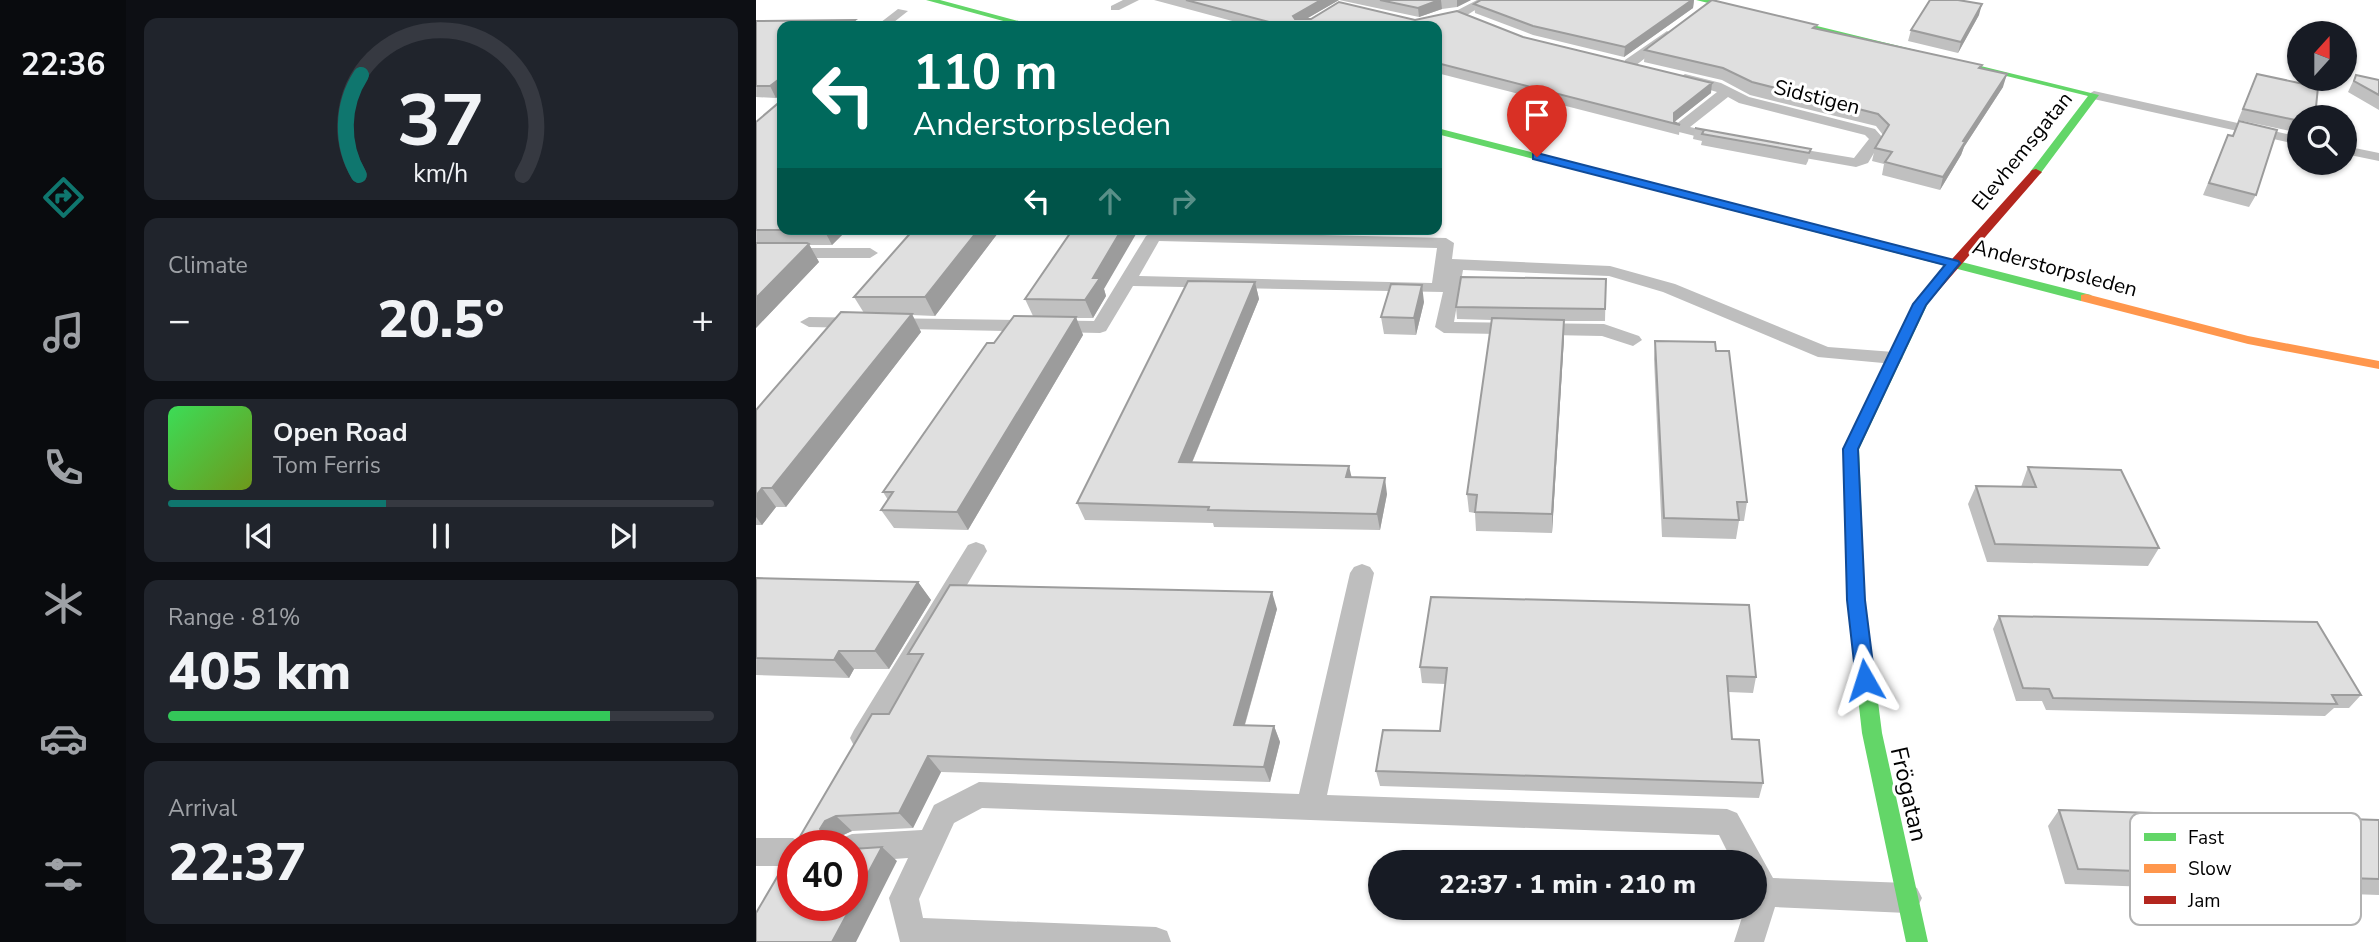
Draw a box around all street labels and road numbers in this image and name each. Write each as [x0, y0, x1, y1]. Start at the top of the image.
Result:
street label: Sidstigen [1771, 73, 1863, 121]
street label: Elevhemsgatan [1965, 86, 2079, 216]
street label: Anderstorpsleden [1970, 233, 2140, 303]
street label: Frögatan [1883, 744, 1935, 844]

